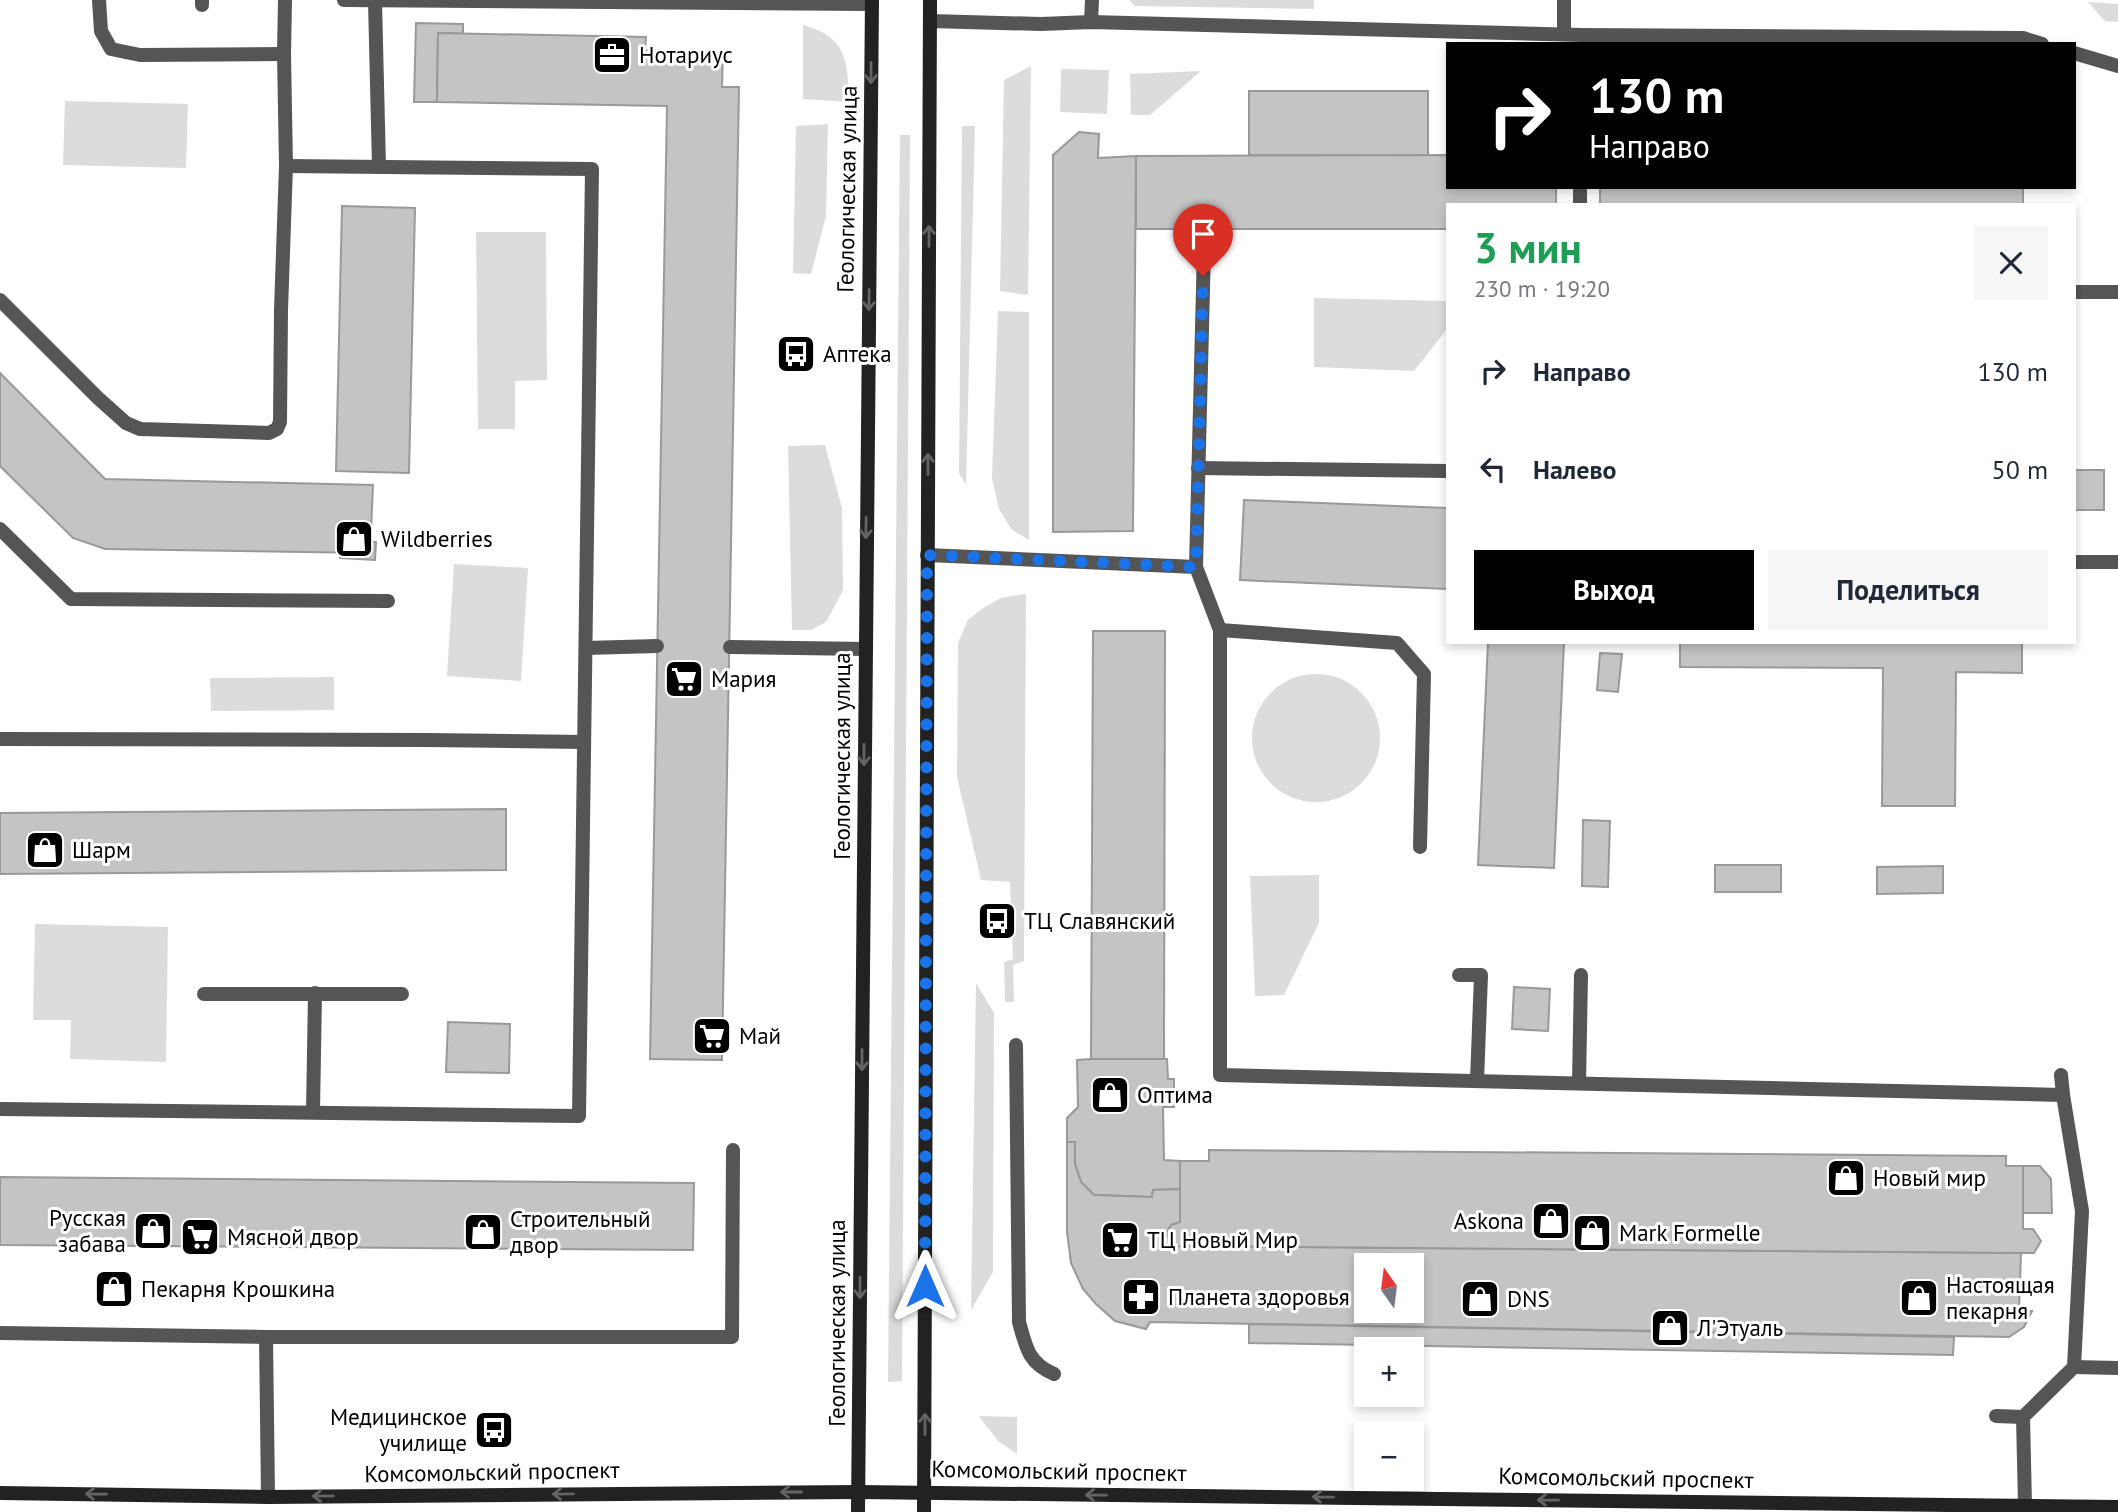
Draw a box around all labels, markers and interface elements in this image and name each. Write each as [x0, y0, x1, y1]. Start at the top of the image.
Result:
office icon: Нотариус [591, 34, 633, 76]
place label: Нотариус [639, 40, 733, 69]
one-way arrow [864, 61, 878, 84]
text: 130 m [1589, 63, 1724, 127]
icon: right [1474, 70, 1565, 161]
street label: Геологическая улица [830, 85, 863, 293]
text: Направо [1589, 125, 1710, 167]
pin [1173, 204, 1233, 276]
icon: arrive [1184, 215, 1222, 253]
text: 3 мин [1474, 220, 1582, 275]
one-way arrow [922, 225, 936, 248]
button: close [1974, 226, 2048, 300]
text: 230 m · 19:20 [1474, 274, 1610, 303]
one-way arrow [862, 288, 876, 311]
bus stop icon: Аптека [775, 333, 817, 375]
place label: Аптека [823, 339, 892, 368]
icon: right [1474, 352, 1512, 390]
text: Направо [1533, 355, 1631, 388]
text: 130 m [1977, 355, 2048, 388]
icon: left [1474, 450, 1512, 488]
one-way arrow [921, 453, 935, 476]
text: Налево [1533, 453, 1617, 486]
text: 50 m [1992, 453, 2048, 486]
one-way arrow [860, 516, 873, 539]
shop icon: Wildberries [333, 518, 375, 560]
place label: Wildberries [381, 524, 493, 553]
button: Выход [1474, 550, 1754, 630]
button: Поделиться [1768, 550, 2048, 630]
street label: Геологическая улица [827, 652, 856, 860]
supermarket icon: Мария [663, 658, 705, 700]
place label: Мария [711, 664, 777, 693]
one-way arrow [857, 743, 871, 766]
shop icon: Шарм [24, 829, 66, 871]
place label: Шарм [72, 835, 131, 864]
bus stop icon: ТЦ Славянский [976, 900, 1018, 942]
place label: ТЦ Славянский [1024, 906, 1175, 935]
supermarket icon: Май [691, 1015, 733, 1057]
place label: Май [739, 1021, 781, 1050]
one-way arrow [855, 1049, 869, 1072]
shop icon: Оптима [1089, 1074, 1131, 1116]
place label: Оптима [1137, 1080, 1213, 1109]
shop icon: Новый мир [1825, 1157, 1867, 1199]
place label: Новый мир [1873, 1163, 1986, 1192]
shop icon: Askona [1530, 1200, 1572, 1242]
place label: Русская забава [49, 1203, 126, 1258]
place label: Строительный двор [510, 1204, 651, 1259]
place label: Askona [1454, 1206, 1524, 1235]
shop icon: Русская забава [132, 1210, 174, 1252]
shop icon: Строительный двор [462, 1211, 504, 1253]
shop icon: Mark Formelle [1571, 1212, 1613, 1254]
supermarket icon: Мясной двор [179, 1216, 221, 1258]
place label: Mark Formelle [1619, 1218, 1760, 1247]
street label: Геологическая улица [822, 1219, 851, 1427]
supermarket icon: ТЦ Новый Мир [1099, 1219, 1141, 1261]
place label: Мясной двор [227, 1222, 359, 1251]
place label: ТЦ Новый Мир [1147, 1225, 1298, 1254]
position arrow [888, 1249, 962, 1323]
north arrow [1354, 1253, 1424, 1323]
map controls [1354, 1253, 1424, 1491]
shop icon: Пекарня Крошкина [93, 1268, 135, 1310]
place label: Настоящая пекарня [1946, 1270, 2055, 1325]
place label: Пекарня Крошкина [141, 1274, 335, 1303]
one-way arrow [853, 1276, 867, 1299]
pharmacy icon: Планета здоровья [1120, 1276, 1162, 1318]
shop icon: Настоящая пекарня [1898, 1277, 1940, 1319]
shop icon: DNS [1459, 1278, 1501, 1320]
place label: Планета здоровья [1168, 1282, 1350, 1311]
place label: DNS [1507, 1284, 1550, 1313]
shop icon: Л'Этуаль [1649, 1307, 1691, 1349]
place label: Л'Этуаль [1696, 1313, 1783, 1342]
button: + [1354, 1337, 1424, 1407]
place label: Медицинское училище [330, 1402, 467, 1457]
bus stop icon: Медицинское училище [473, 1409, 515, 1451]
one-way arrow [918, 1413, 932, 1436]
button: − [1354, 1421, 1424, 1491]
street label: Комсомольский проспект [931, 1454, 1188, 1487]
street label: Комсомольский проспект [364, 1455, 621, 1488]
street label: Комсомольский проспект [1498, 1461, 1755, 1494]
one-way arrow [779, 1485, 802, 1499]
one-way arrow [552, 1487, 575, 1501]
one-way arrow [84, 1488, 107, 1501]
one-way arrow [1085, 1488, 1108, 1502]
one-way arrow [312, 1489, 335, 1503]
one-way arrow [1312, 1490, 1335, 1504]
one-way arrow [1537, 1493, 1560, 1506]

